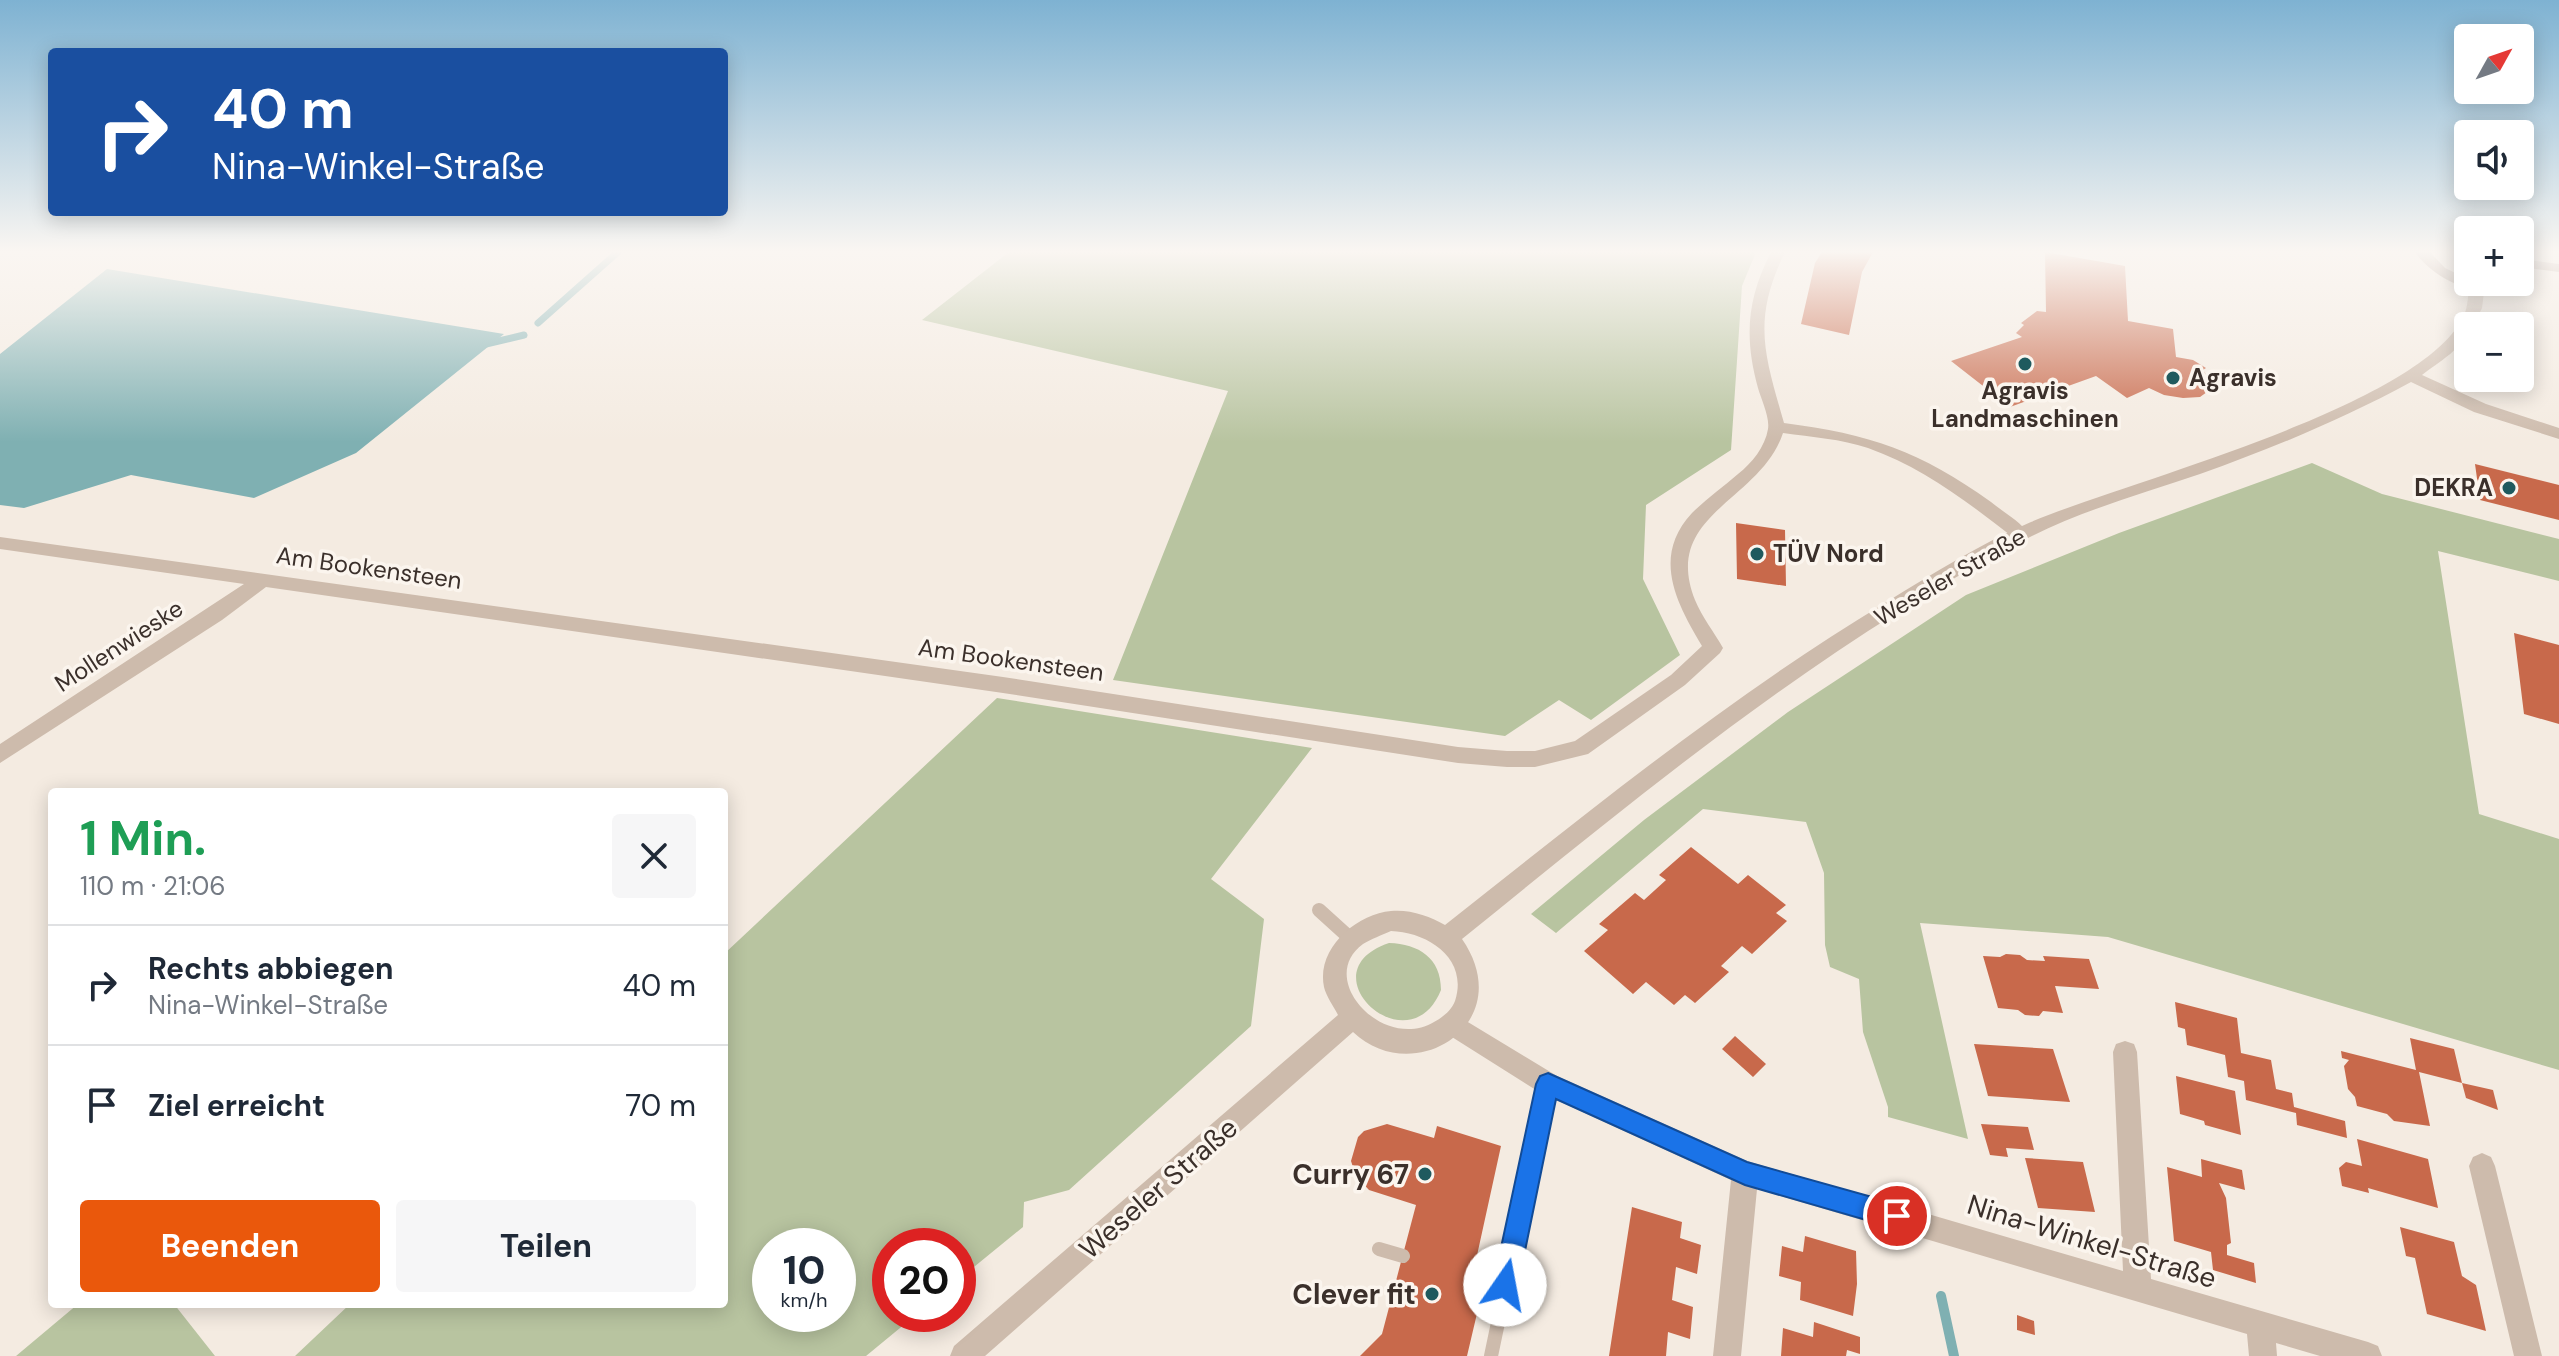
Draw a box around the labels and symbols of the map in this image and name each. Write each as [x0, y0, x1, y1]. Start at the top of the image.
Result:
north arrow [2454, 24, 2534, 104]
marker: Agravis Landmaschinen [2016, 355, 2034, 373]
place label: Agravis [2189, 362, 2277, 393]
marker: Agravis [2164, 369, 2182, 387]
place label: Agravis Landmaschinen [1931, 375, 2119, 434]
place label: DEKRA [2414, 472, 2493, 503]
marker: DEKRA [2500, 479, 2518, 497]
street label: Weseler Straße [1868, 521, 2031, 632]
place label: TÜV Nord [1773, 538, 1884, 569]
street label: Am Bookensteen [274, 539, 464, 596]
marker: TÜV Nord [1748, 545, 1766, 563]
street label: Mollenwieske [49, 593, 189, 699]
street label: Am Bookensteen [916, 631, 1106, 688]
street label: Weseler Straße [1071, 1109, 1245, 1267]
place label: Curry 67 [1292, 1156, 1409, 1193]
marker: Curry 67 [1416, 1165, 1434, 1183]
pin [1863, 1182, 1931, 1250]
street label: Nina-Winkel-Straße [1963, 1186, 2221, 1297]
speed limit sign: 20 [872, 1228, 976, 1332]
position arrow [1463, 1243, 1547, 1327]
place label: Clever fit [1292, 1276, 1416, 1313]
marker: Clever fit [1423, 1285, 1441, 1303]

